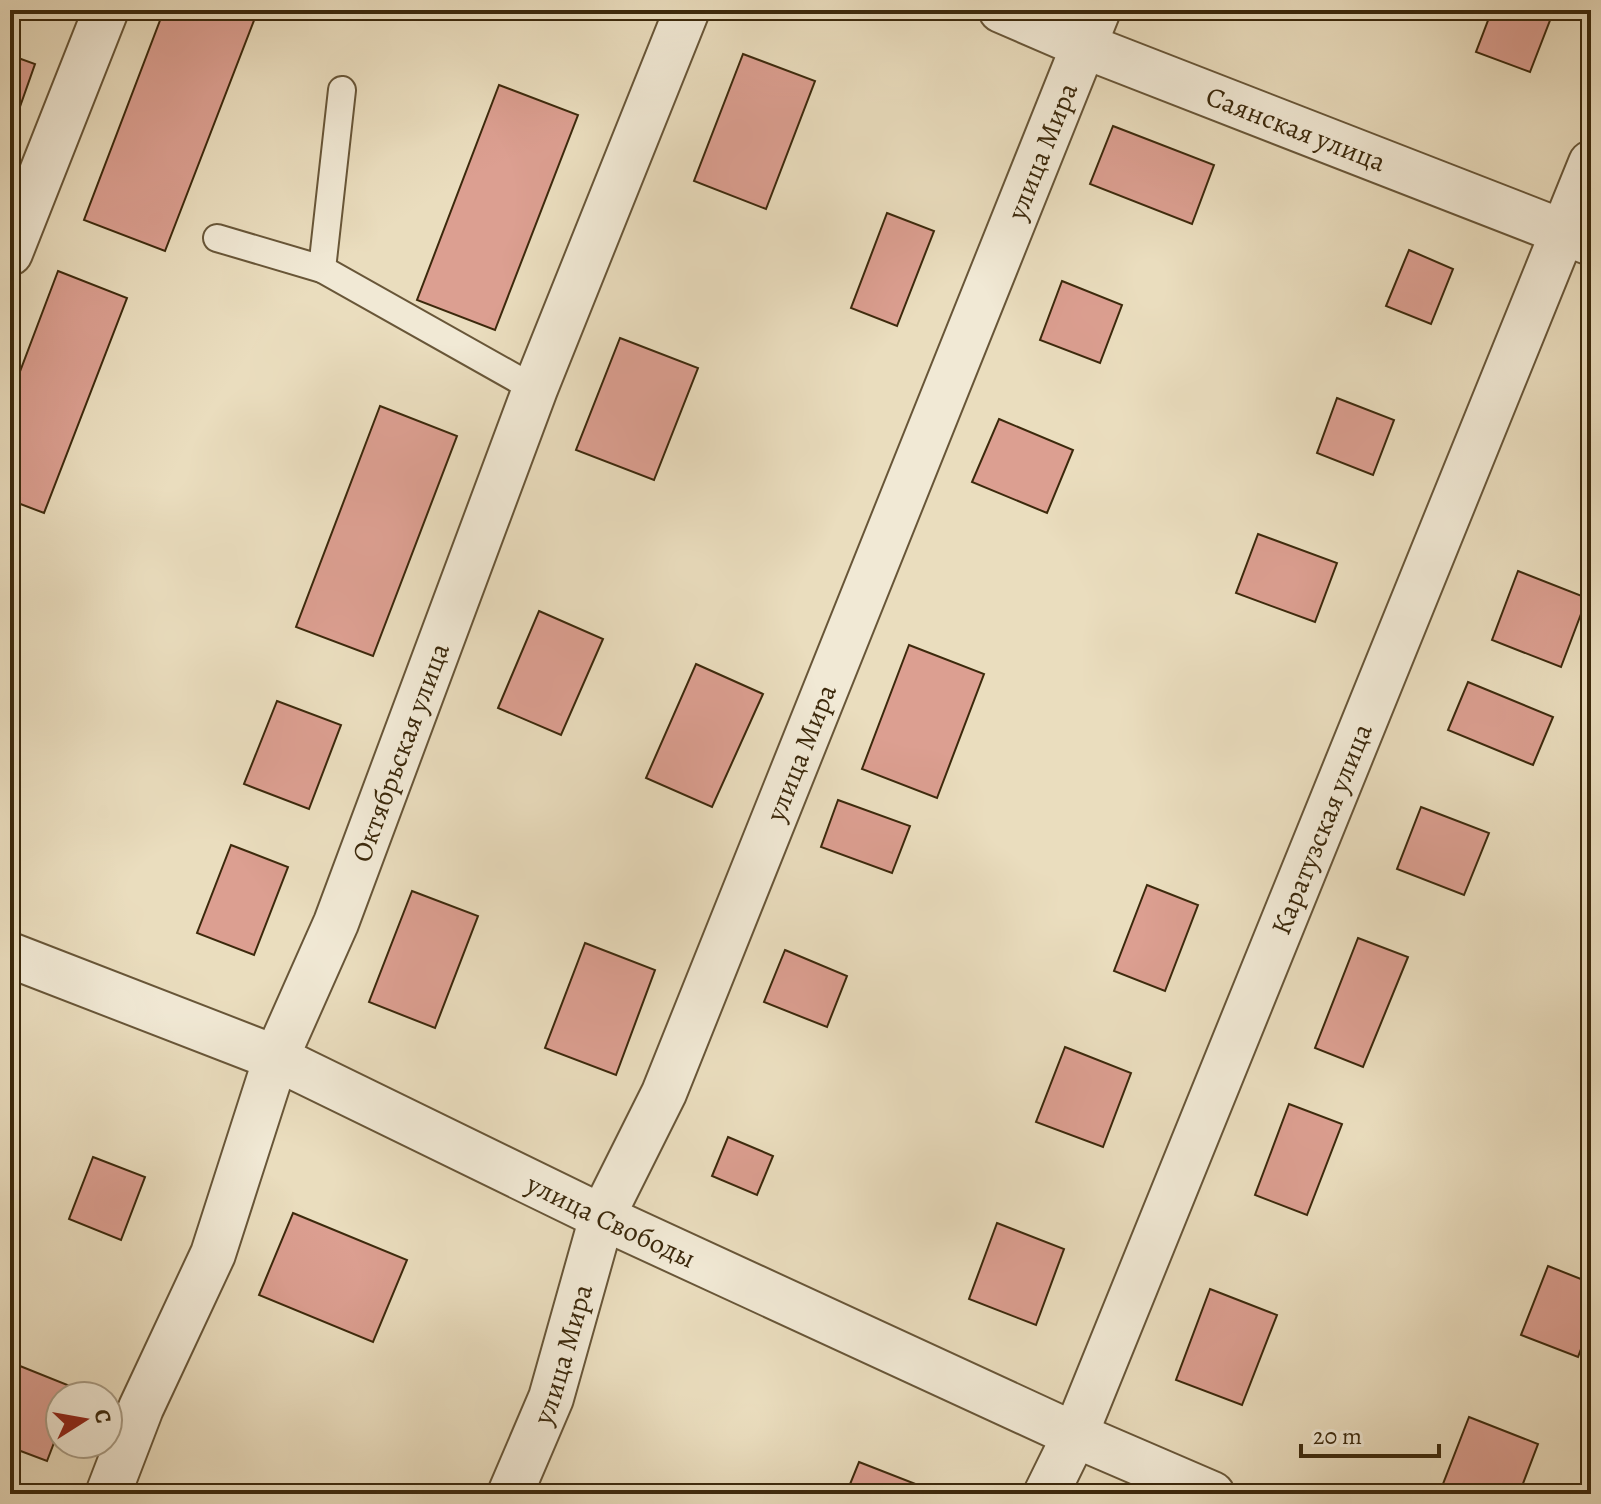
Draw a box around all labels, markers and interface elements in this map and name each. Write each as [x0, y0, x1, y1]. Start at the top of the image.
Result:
street label: улица Мира [998, 77, 1087, 226]
street label: Саянская улица [1200, 77, 1391, 181]
street label: Октябрьская улица [342, 638, 459, 868]
street label: улица Мира [757, 679, 846, 828]
street label: Каратузская улица [1262, 718, 1382, 940]
street label: улица Свободы [519, 1165, 702, 1278]
street label: улица Мира [524, 1280, 602, 1431]
north arrow [44, 1380, 124, 1460]
text: С [87, 1407, 119, 1426]
scale bar [1301, 1408, 1439, 1458]
text: 20 m [1313, 1420, 1362, 1452]

